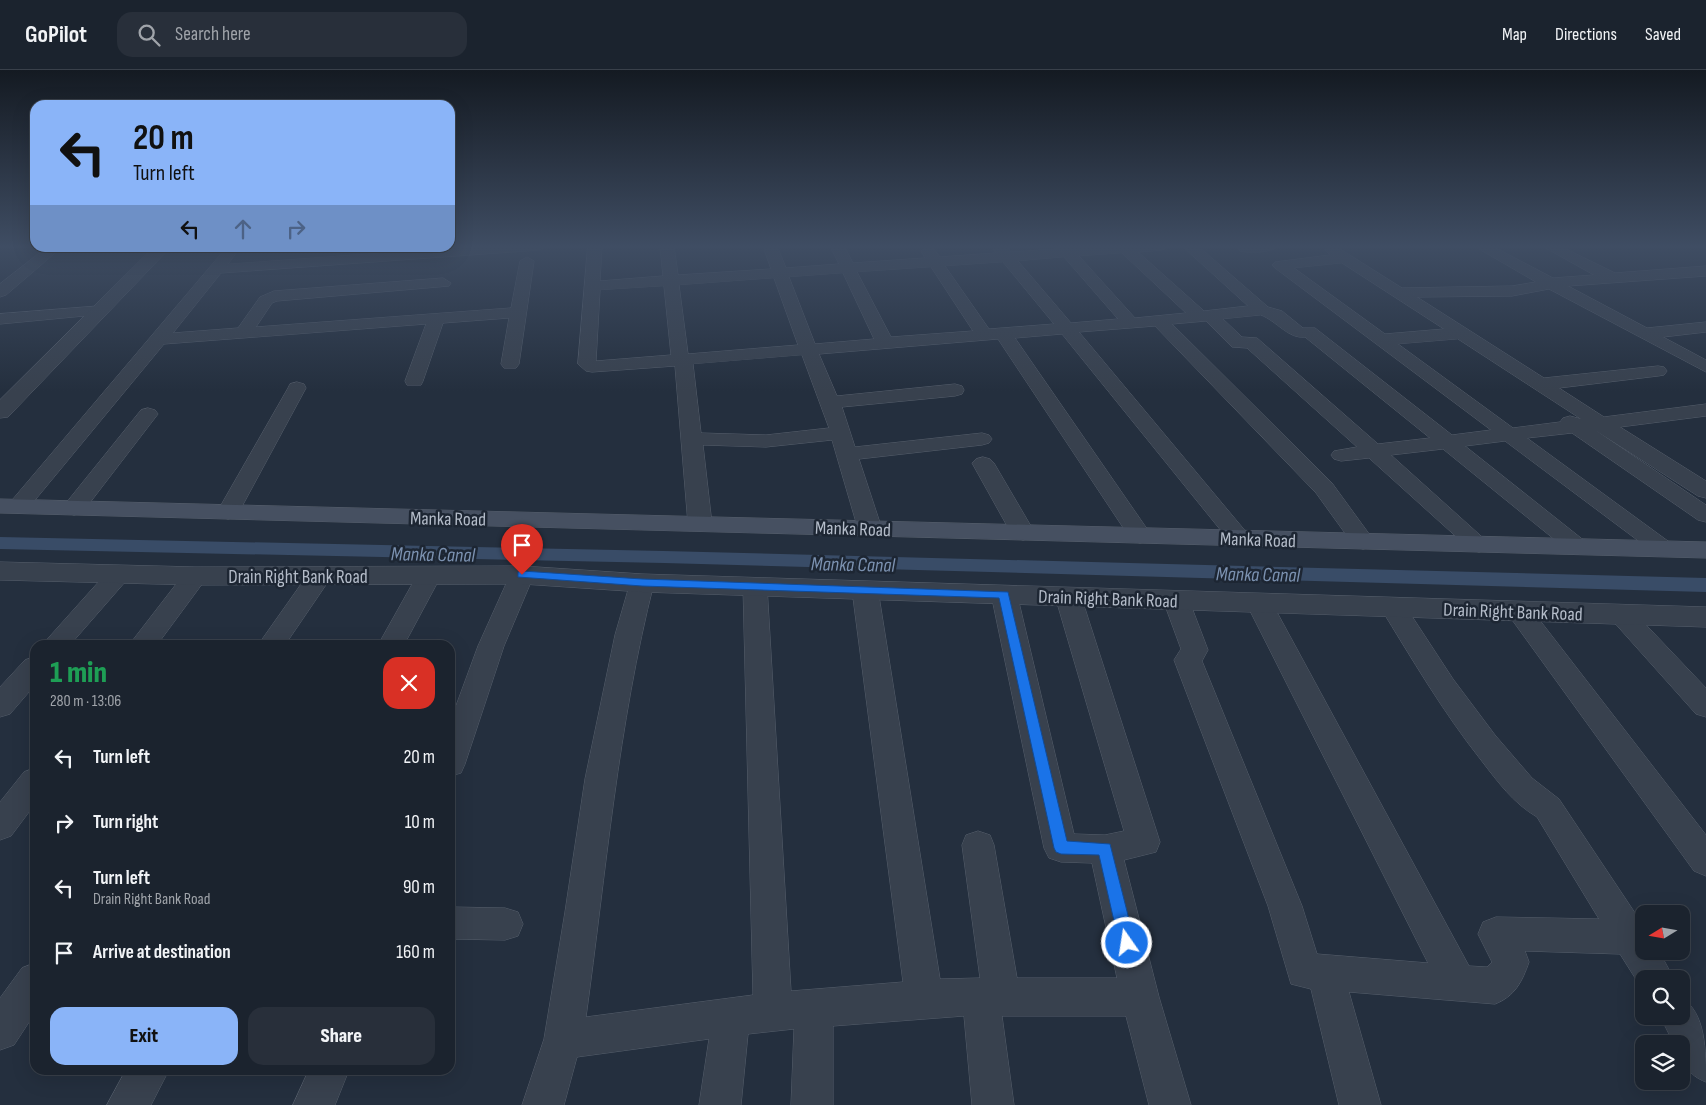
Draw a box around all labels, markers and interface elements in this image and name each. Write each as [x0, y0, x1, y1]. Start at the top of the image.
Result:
search box [117, 12, 467, 57]
text: GoPilot [25, 20, 87, 49]
icon: search [135, 21, 163, 49]
text: Search here [175, 23, 251, 46]
text: Map [1502, 24, 1527, 45]
text: Directions [1555, 24, 1617, 45]
text: Saved [1645, 24, 1681, 45]
text: 20 m [133, 117, 194, 160]
icon: left [50, 120, 115, 185]
text: Turn left [133, 160, 195, 187]
icon: left [176, 215, 204, 243]
icon: ahead [229, 215, 257, 243]
icon: right [282, 215, 310, 243]
street label: Manka Road [410, 507, 486, 532]
street label: Manka Road [815, 517, 891, 542]
pin [501, 524, 543, 575]
street label: Manka Road [1220, 528, 1296, 553]
icon: arrive [508, 531, 536, 559]
water label: Manka Canal [391, 542, 477, 568]
water label: Manka Canal [811, 552, 897, 578]
water label: Manka Canal [1216, 562, 1302, 588]
street label: Drain Right Bank Road [228, 566, 368, 589]
street label: Drain Right Bank Road [1038, 586, 1178, 613]
street label: Drain Right Bank Road [1443, 599, 1583, 626]
text: 1 min [50, 655, 107, 691]
button: close [383, 657, 435, 709]
text: 280 m · 13:06 [50, 692, 121, 711]
icon: left [50, 744, 78, 772]
text: Turn left [93, 746, 150, 769]
text: 20 m [403, 746, 435, 769]
icon: right [50, 809, 78, 837]
text: Turn right [93, 811, 158, 834]
text: 10 m [405, 811, 435, 834]
text: Turn left [93, 867, 150, 890]
icon: left [50, 874, 78, 902]
text: 90 m [403, 876, 435, 899]
text: Drain Right Bank Road [93, 890, 210, 909]
north arrow [1635, 905, 1690, 960]
map controls [1635, 905, 1690, 1090]
position arrow [1100, 916, 1152, 968]
icon: arrive [50, 939, 78, 967]
text: Arrive at destination [93, 941, 231, 964]
text: 160 m [396, 941, 435, 964]
button: search [1635, 970, 1690, 1025]
button: Exit [50, 1007, 238, 1065]
button: Share [248, 1007, 435, 1065]
button: layers [1635, 1035, 1690, 1090]

